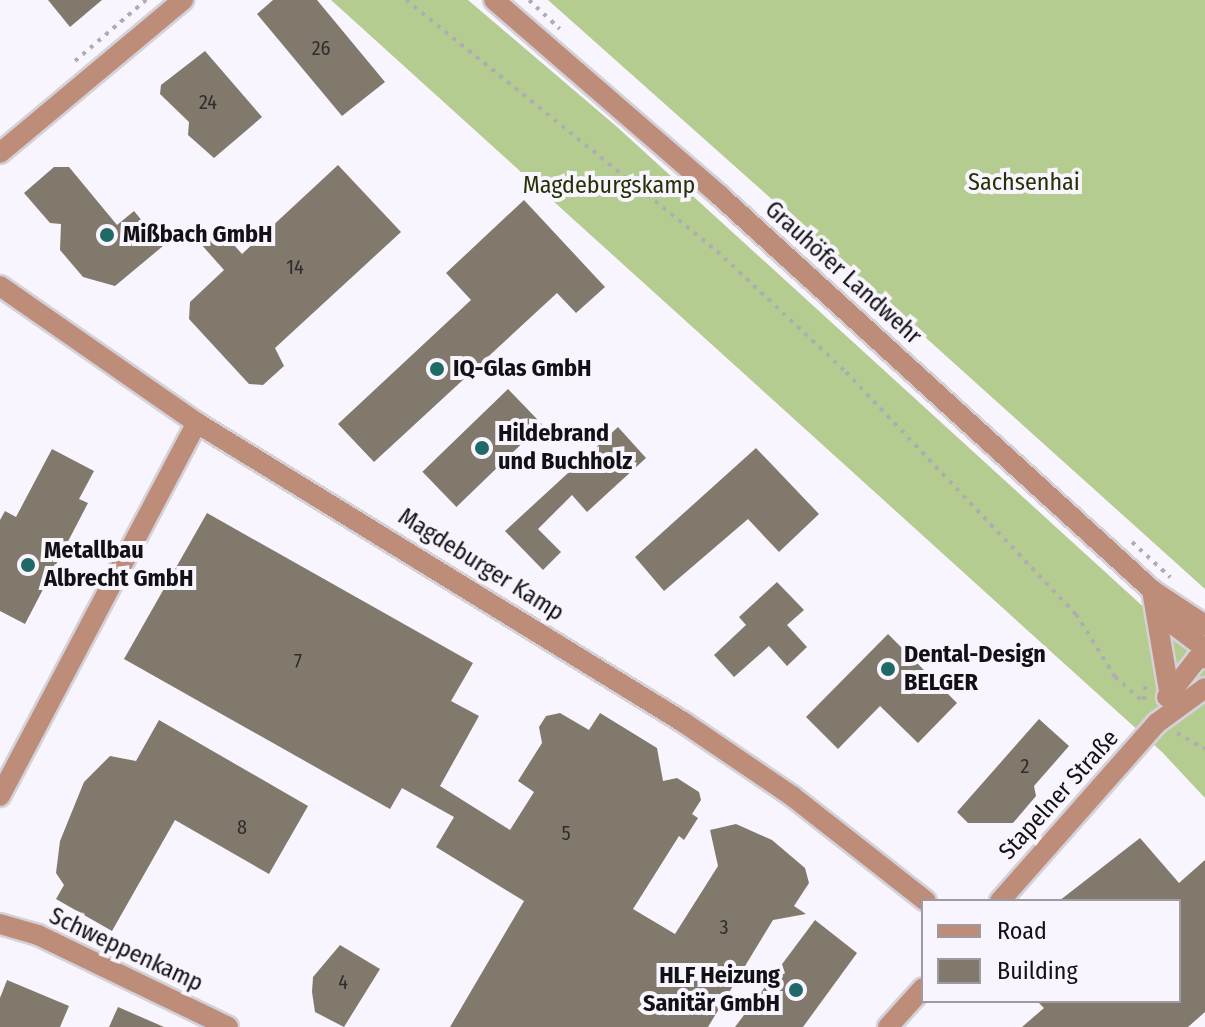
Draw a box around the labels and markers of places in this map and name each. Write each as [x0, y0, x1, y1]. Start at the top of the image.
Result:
place label: Mißbach GmbH [123, 221, 272, 249]
marker: Mißbach GmbH [98, 226, 116, 244]
place label: IQ-Glas GmbH [453, 355, 591, 383]
marker: IQ-Glas GmbH [428, 360, 446, 378]
place label: Hildebrand und Buchholz [498, 420, 632, 476]
marker: Hildebrand und Buchholz [473, 439, 491, 457]
place label: Metallbau Albrecht GmbH [44, 537, 193, 593]
marker: Metallbau Albrecht GmbH [19, 556, 37, 574]
place label: Dental-Design BELGER [904, 641, 1046, 697]
marker: Dental-Design BELGER [879, 660, 897, 678]
place label: HLF Heizung Sanitär GmbH [643, 962, 780, 1018]
marker: HLF Heizung Sanitär GmbH [787, 981, 805, 999]

